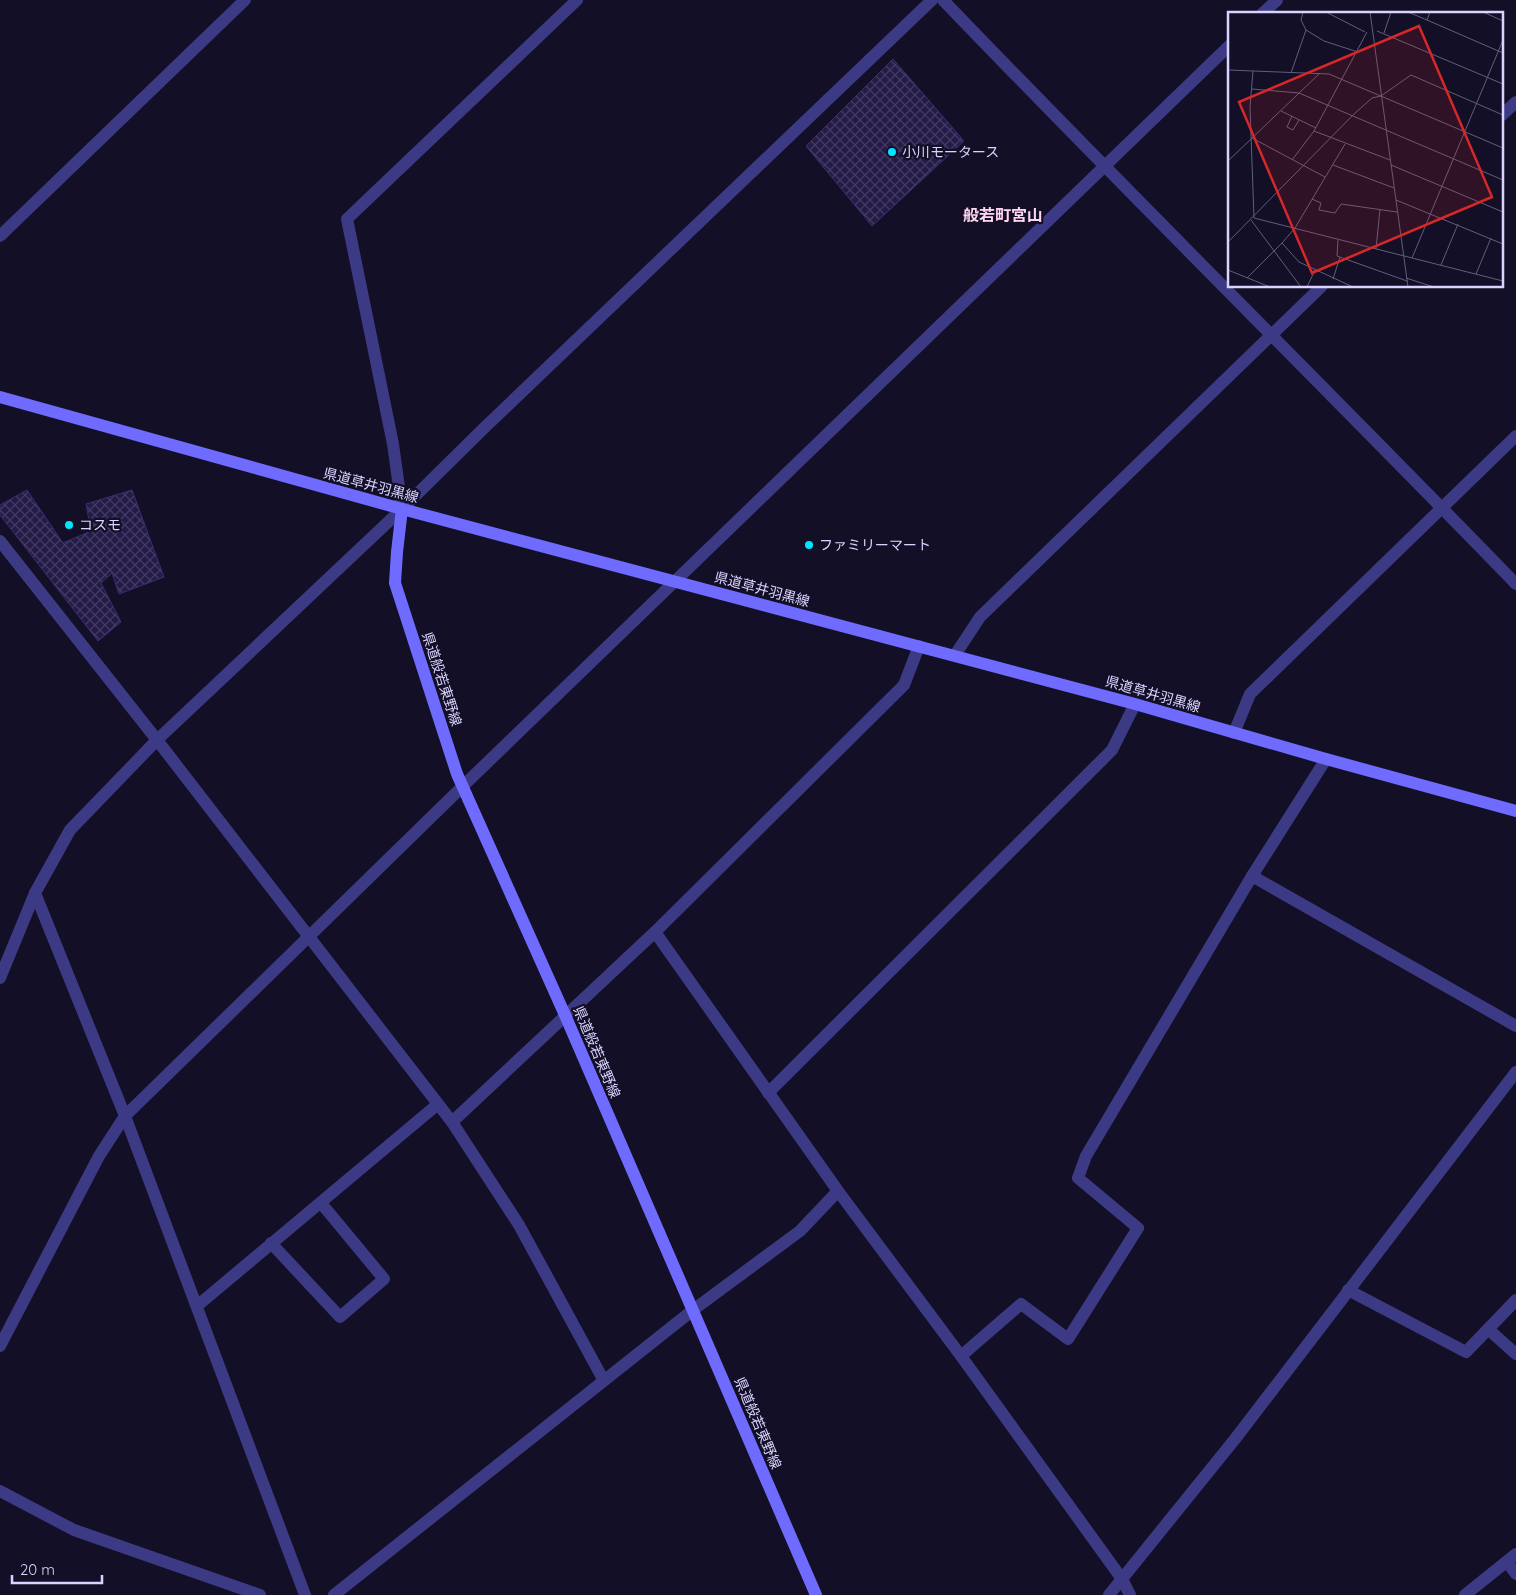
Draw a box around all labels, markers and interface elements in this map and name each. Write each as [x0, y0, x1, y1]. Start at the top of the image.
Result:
inset map [1228, 12, 1504, 288]
place label: 小川モータース [902, 143, 999, 161]
marker: 小川モータース [886, 146, 898, 158]
district label: 般若町宮山 [963, 205, 1043, 225]
street label: 県道草井羽黒線 [321, 464, 421, 506]
place label: コスモ [79, 516, 121, 534]
marker: コスモ [63, 519, 75, 531]
place label: ファミリーマート [819, 536, 931, 554]
marker: ファミリーマート [803, 539, 815, 551]
street label: 県道草井羽黒線 [712, 568, 812, 610]
street label: 県道般若東野線 [418, 630, 466, 728]
street label: 県道草井羽黒線 [1103, 672, 1203, 716]
street label: 県道般若東野線 [570, 1003, 624, 1101]
street label: 県道般若東野線 [731, 1374, 785, 1472]
scale bar [12, 1552, 102, 1584]
text: 20 m [20, 1560, 55, 1579]

